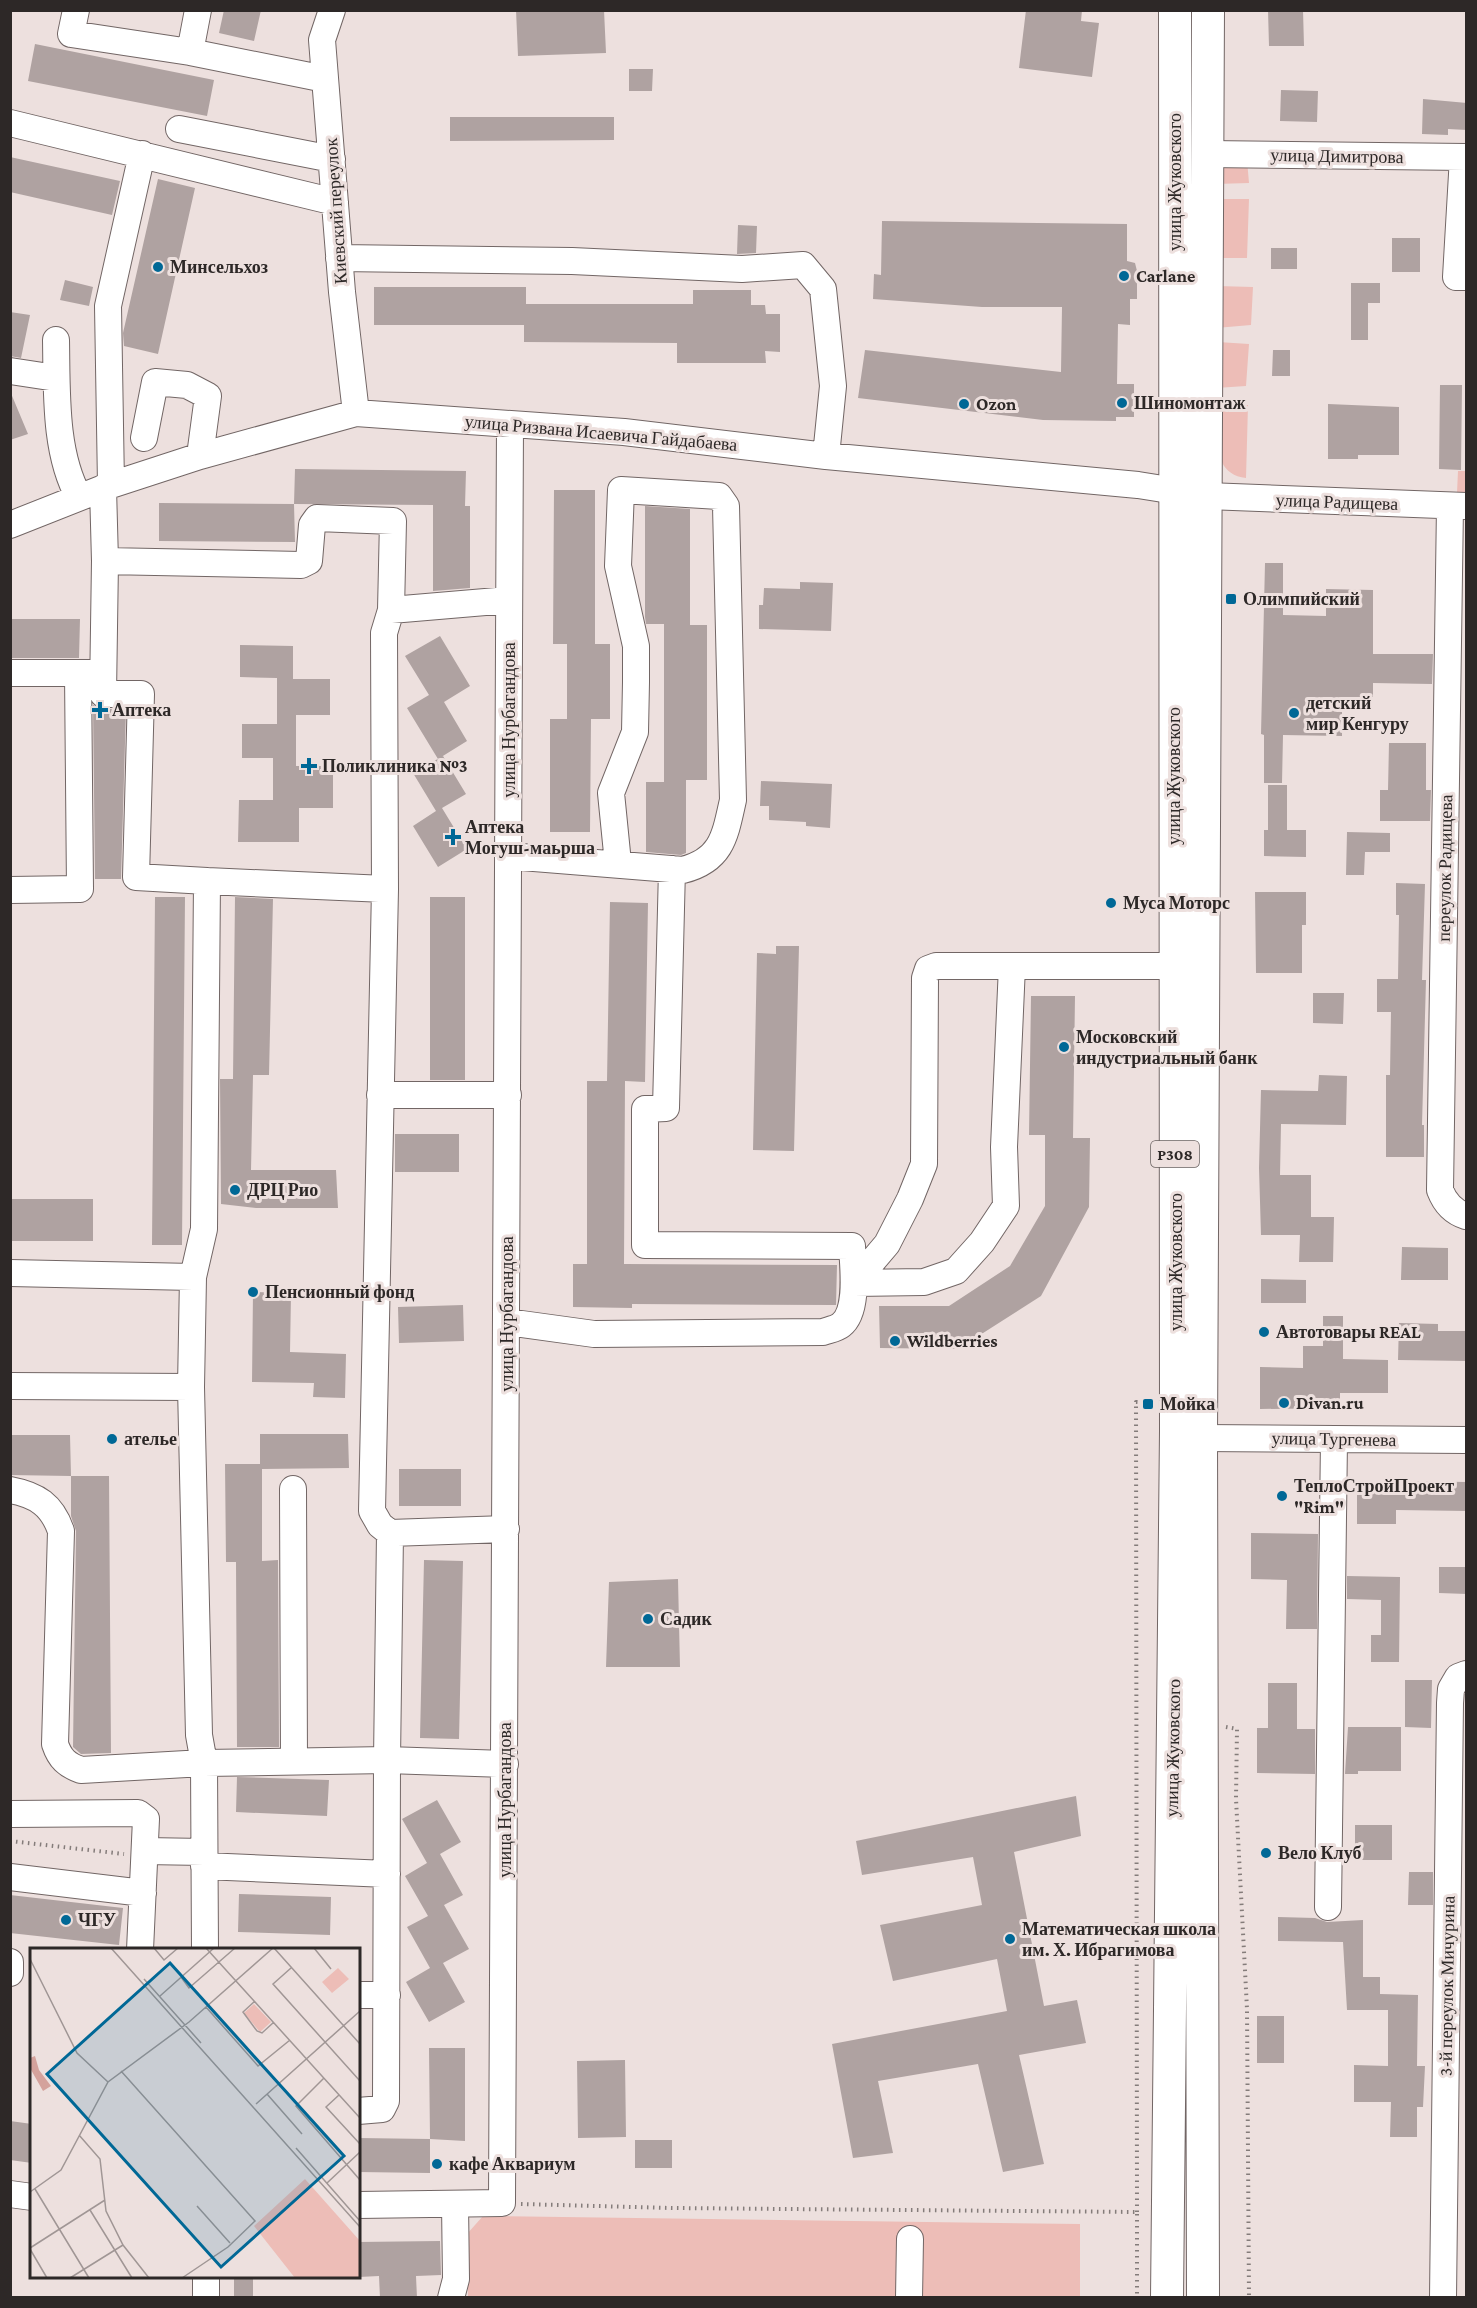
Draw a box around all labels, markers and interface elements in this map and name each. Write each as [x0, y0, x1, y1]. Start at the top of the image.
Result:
street label: улица Жуковского [1165, 113, 1185, 251]
street label: Киевский переулок [321, 137, 351, 285]
street label: улица Димитрова [1270, 145, 1404, 167]
place label: Минсельхоз [170, 257, 268, 277]
marker: Минсельхоз [151, 260, 165, 274]
place label: Carlane [1136, 266, 1195, 286]
marker: Carlane [1117, 269, 1131, 283]
place label: Шиномонтаж [1134, 393, 1247, 413]
place label: Ozon [976, 394, 1017, 414]
marker: Шиномонтаж [1115, 396, 1129, 410]
marker: Ozon [957, 397, 971, 411]
street label: улица Ризвана Исаевича Гайдабаева [464, 411, 738, 455]
street label: улица Радищева [1275, 490, 1399, 514]
place label: Олимпийский [1243, 589, 1360, 609]
marker: Олимпийский [1224, 592, 1238, 606]
street label: улица Нурбагандова [499, 642, 519, 798]
place label: детский мир Кенгуру [1306, 693, 1409, 734]
place label: Аптека [112, 700, 171, 720]
marker: Аптека [93, 703, 107, 717]
marker: детский мир Кенгуру [1287, 706, 1301, 720]
street label: улица Жуковского [1164, 707, 1184, 845]
place label: Поликлиника №3 [322, 756, 468, 776]
marker: Поликлиника №3 [300, 757, 318, 775]
street label: переулок Радищева [1434, 794, 1456, 942]
place label: Аптека Могуш-маьрша [465, 817, 595, 858]
marker: Аптека Могуш-маьрша [446, 830, 460, 844]
place label: Муса Моторс [1123, 893, 1230, 913]
marker: Муса Моторс [1104, 896, 1118, 910]
place label: Московский индустриальный банк [1076, 1027, 1258, 1068]
marker: Московский индустриальный банк [1057, 1040, 1071, 1054]
road number: P308 [1151, 1141, 1199, 1167]
place label: ДРЦ Рио [247, 1180, 318, 1200]
marker: ДРЦ Рио [228, 1183, 242, 1197]
street label: улица Жуковского [1166, 1193, 1186, 1331]
street label: улица Нурбагандова [497, 1236, 517, 1392]
place label: Пенсионный фонд [265, 1282, 414, 1302]
marker: Пенсионный фонд [246, 1285, 260, 1299]
place label: Автотовары REAL [1276, 1322, 1421, 1342]
marker: Автотовары REAL [1257, 1325, 1271, 1339]
place label: Wildberries [906, 1331, 998, 1351]
marker: Wildberries [888, 1334, 902, 1348]
place label: Divan.ru [1296, 1393, 1365, 1413]
place label: Мойка [1160, 1394, 1215, 1414]
marker: Divan.ru [1277, 1396, 1291, 1410]
marker: Мойка [1141, 1397, 1155, 1411]
street label: улица Тургенева [1271, 1428, 1397, 1450]
place label: ателье [124, 1429, 177, 1449]
marker: ателье [105, 1432, 119, 1446]
place label: ТеплоСтройПроект "Rim" [1294, 1476, 1454, 1517]
marker: ТеплоСтройПроект "Rim" [1275, 1489, 1289, 1503]
place label: Садик [660, 1609, 712, 1629]
marker: Садик [641, 1612, 655, 1626]
street label: улица Жуковского [1162, 1679, 1184, 1817]
street label: улица Нурбагандова [495, 1722, 515, 1878]
place label: Вело Клуб [1278, 1843, 1361, 1863]
marker: Вело Клуб [1259, 1846, 1273, 1860]
street label: 3-й переулок Мичурина [1435, 1896, 1459, 2076]
place label: ЧГУ [78, 1910, 116, 1930]
marker: ЧГУ [59, 1913, 73, 1927]
place label: Математическая школа им. Х. Ибрагимова [1022, 1919, 1216, 1960]
marker: Математическая школа им. Х. Ибрагимова [1003, 1932, 1017, 1946]
inset map [30, 1948, 360, 2278]
place label: кафе Аквариум [449, 2154, 576, 2174]
marker: кафе Аквариум [430, 2157, 444, 2171]

